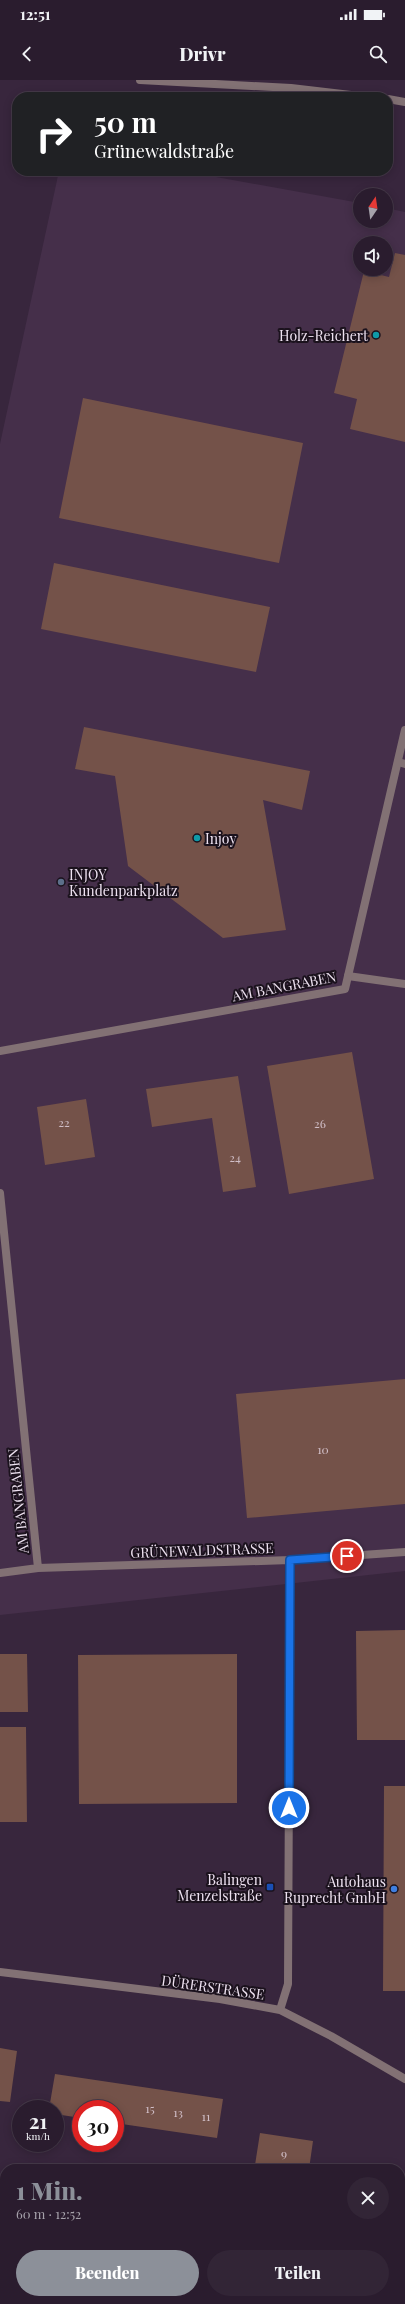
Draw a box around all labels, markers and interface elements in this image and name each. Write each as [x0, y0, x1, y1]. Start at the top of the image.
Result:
text: 12:51 [20, 4, 51, 24]
text: Drivr [179, 42, 226, 66]
icon: back [16, 43, 38, 65]
icon: search [367, 43, 389, 65]
text: 50 m [94, 103, 157, 140]
icon: right [28, 108, 80, 160]
text: Grünewaldstraße [94, 139, 234, 163]
north arrow [353, 188, 393, 228]
map controls [353, 188, 393, 276]
button: sound [353, 236, 393, 276]
place label: Holz-Reichert [279, 326, 369, 345]
marker: Holz-Reichert [371, 330, 381, 340]
place label: Injoy [205, 829, 236, 848]
marker: Injoy [192, 833, 202, 843]
place label: INJOY Kundenparkplatz [69, 865, 178, 900]
marker: INJOY Kundenparkplatz [56, 877, 66, 887]
street label: AM BANGRABEN [229, 967, 338, 1006]
house number: 22 [58, 1114, 70, 1130]
house number: 26 [314, 1115, 326, 1131]
house number: 24 [229, 1149, 241, 1165]
house number: 10 [317, 1441, 329, 1457]
street label: AM BANGRABEN [3, 1447, 33, 1556]
street label: GRÜNEWALDSTRASSE [130, 1538, 274, 1562]
pin [330, 1539, 364, 1573]
icon: arrive [336, 1545, 358, 1567]
position arrow [268, 1787, 310, 1829]
place label: Balingen Menzelstraße [177, 1870, 263, 1905]
place label: Autohaus Ruprecht GmbH [284, 1872, 386, 1907]
marker: Balingen Menzelstraße [265, 1882, 275, 1892]
marker: Autohaus Ruprecht GmbH [389, 1884, 399, 1894]
street label: DÜRERSTRASSE [160, 1970, 266, 2004]
speed limit sign: 30 [72, 2100, 124, 2152]
house number: 15 [145, 2100, 155, 2116]
house number: 13 [173, 2104, 183, 2120]
text: 21 [29, 2107, 47, 2134]
house number: 11 [202, 2108, 211, 2124]
text: km/h [26, 2129, 50, 2143]
house number: 9 [281, 2145, 287, 2161]
text: 1 Min. [16, 2174, 83, 2206]
button: close [347, 2177, 389, 2219]
text: 60 m · 12:52 [16, 2205, 81, 2222]
button: Beenden [16, 2250, 199, 2296]
button: Teilen [207, 2250, 389, 2296]

